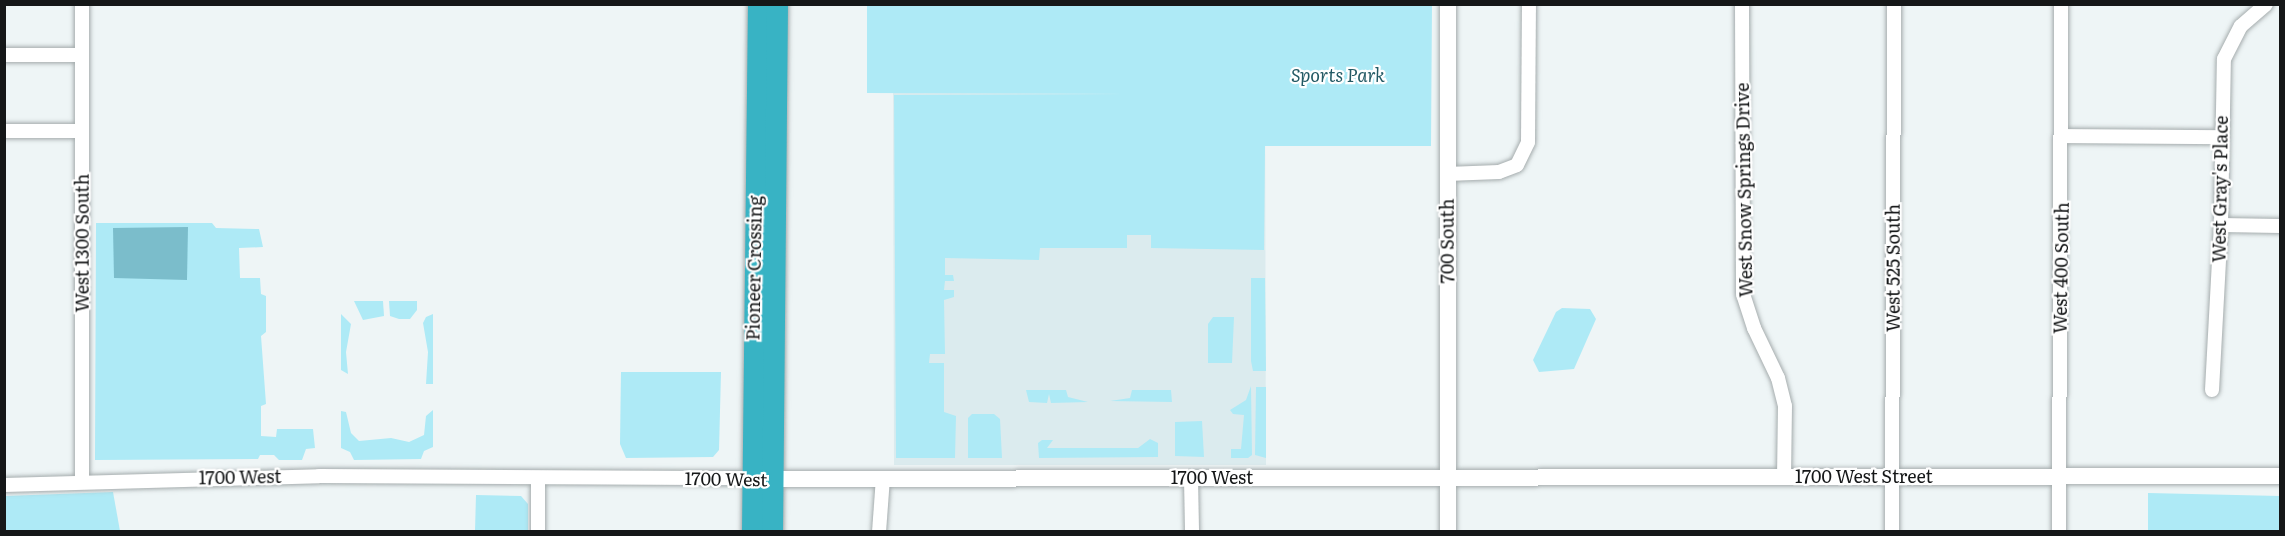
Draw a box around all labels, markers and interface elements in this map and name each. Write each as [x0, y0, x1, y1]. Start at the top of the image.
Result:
park label: Sports Park [1291, 64, 1385, 86]
street label: West Snow Springs Drive [1731, 82, 1757, 298]
street label: West Gray's Place [2208, 115, 2232, 263]
street label: West 1300 South [71, 174, 93, 312]
street label: Pioneer Crossing [742, 195, 766, 341]
street label: 700 South [1436, 199, 1458, 283]
street label: West 400 South [2049, 202, 2073, 334]
street label: West 525 South [1882, 204, 1904, 332]
street label: 1700 West [198, 465, 282, 489]
street label: 1700 West Street [1795, 465, 1933, 487]
street label: 1700 West [1171, 466, 1253, 488]
street label: 1700 West [684, 467, 768, 491]

